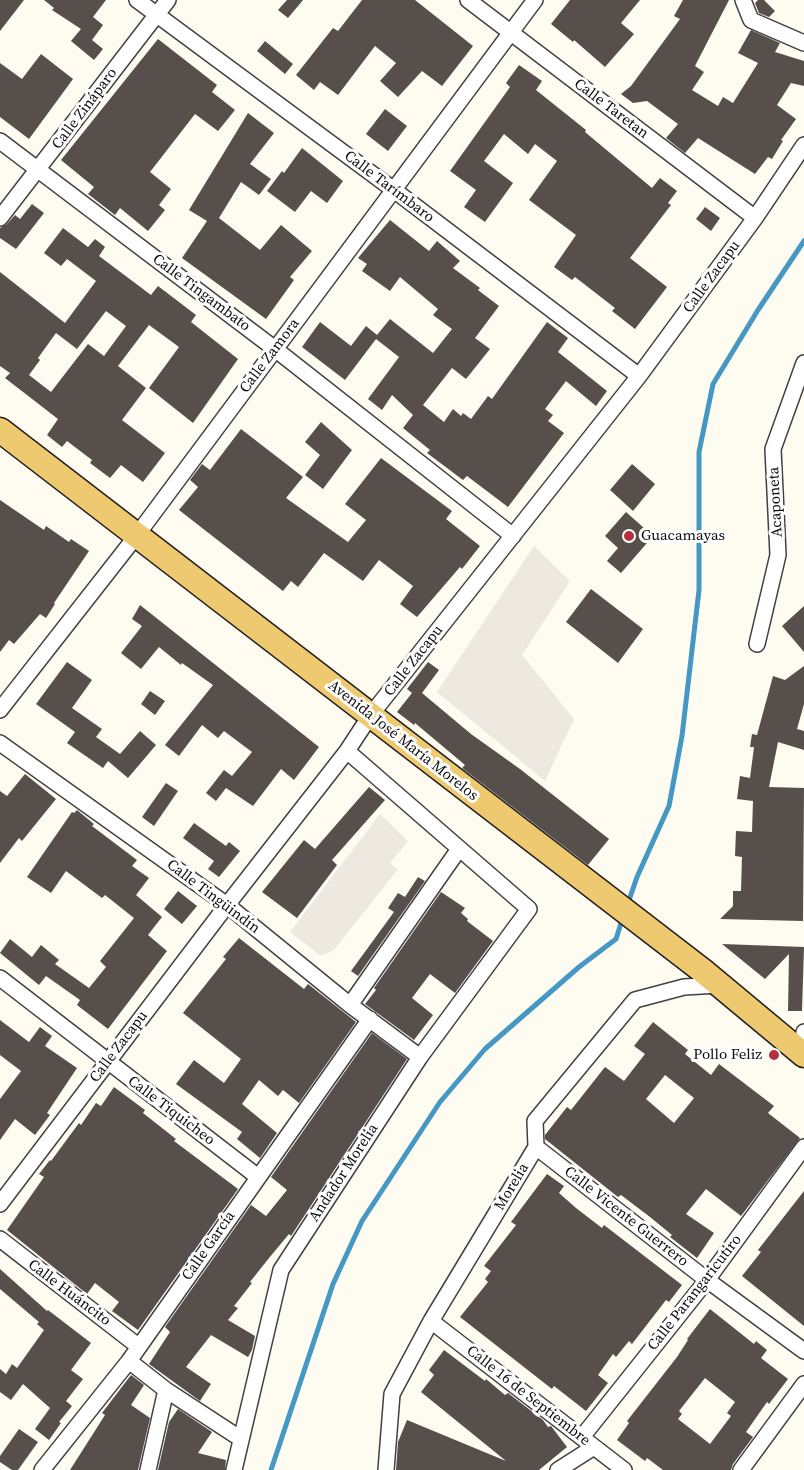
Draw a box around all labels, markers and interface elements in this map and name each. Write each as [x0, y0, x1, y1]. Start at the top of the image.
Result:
street label: Calle Zináparo [49, 65, 121, 153]
street label: Calle Taretan [570, 75, 652, 143]
street label: Calle Tarímbaro [340, 147, 438, 227]
street label: Calle Zacapu [680, 237, 744, 317]
street label: Calle Tingambato [149, 250, 253, 336]
street label: Calle Zamora [236, 315, 304, 397]
street label: Acaponeta [765, 466, 787, 538]
place label: Guacamayas [641, 527, 725, 545]
marker: Guacamayas [622, 529, 636, 543]
street label: Calle Zacapu [381, 622, 447, 700]
street label: Avenida José María Morelos [324, 677, 482, 805]
street label: Calle Tingüindín [163, 856, 263, 938]
street label: Calle Zacapu [86, 1008, 152, 1086]
place label: Pollo Feliz [693, 1046, 762, 1064]
marker: Pollo Feliz [767, 1048, 781, 1062]
street label: Calle Tiquicheo [124, 1072, 218, 1150]
street label: Andador Morelia [306, 1121, 382, 1225]
street label: Morelia [491, 1160, 533, 1214]
street label: Calle Vicente Guerrero [560, 1163, 692, 1271]
street label: Calle García [179, 1208, 239, 1284]
street label: Calle Parangaricutiro [644, 1231, 746, 1355]
street label: Calle Huáncito [24, 1256, 114, 1330]
street label: Calle 16 de Septiembre [463, 1342, 593, 1450]

